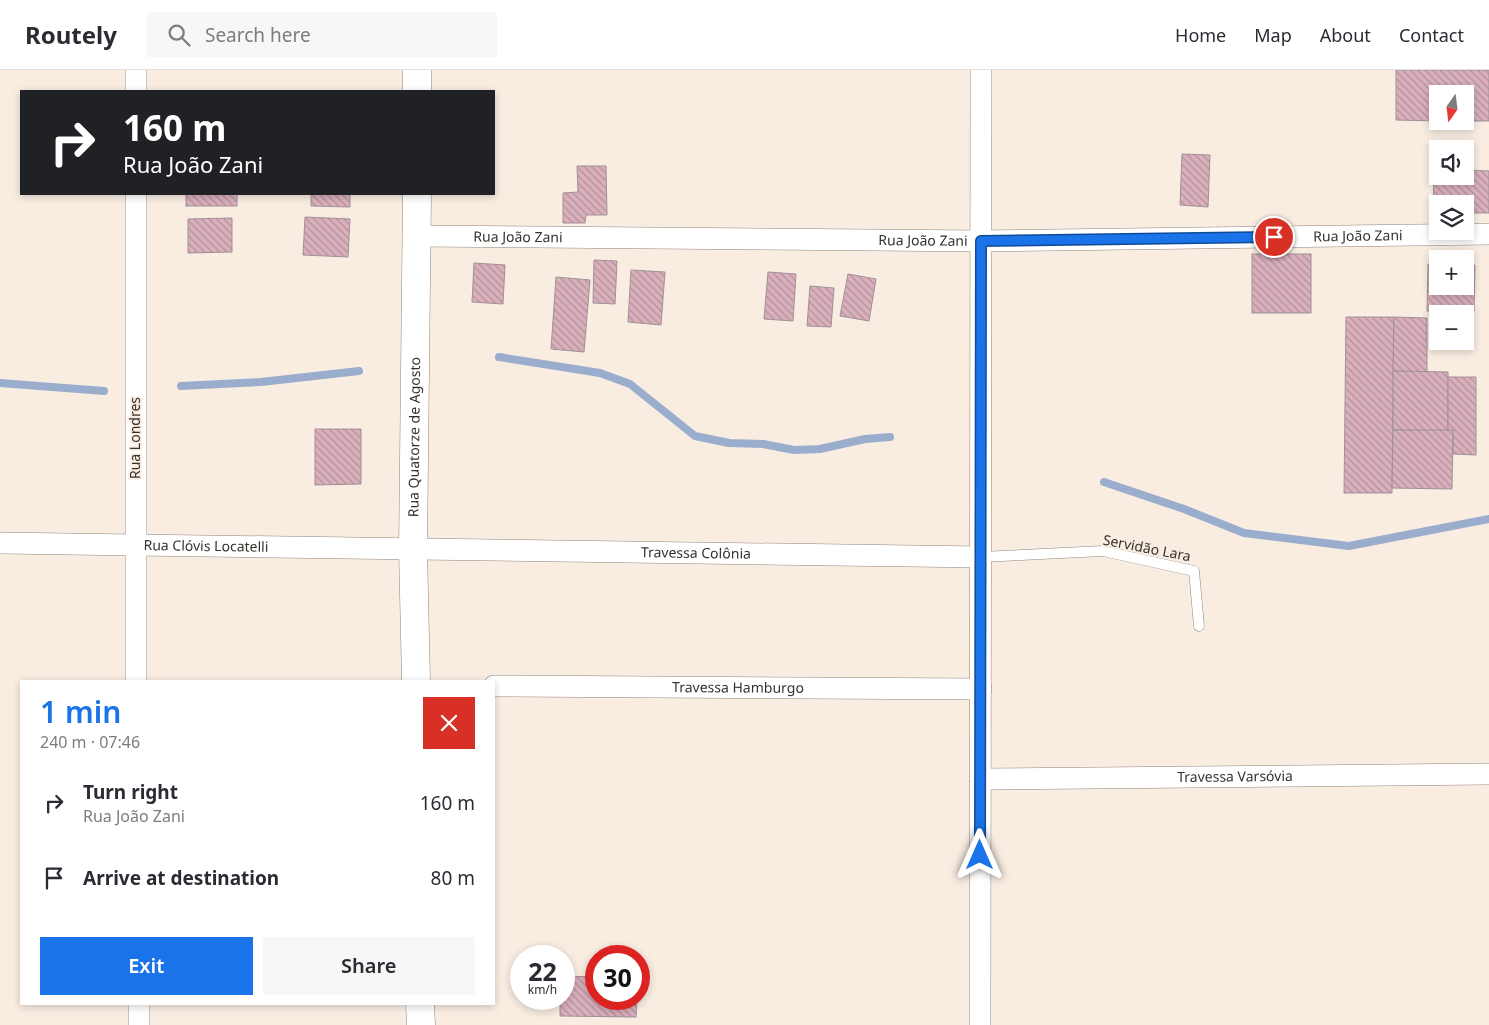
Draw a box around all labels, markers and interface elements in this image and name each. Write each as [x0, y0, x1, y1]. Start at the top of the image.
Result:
search box [147, 12, 497, 57]
text: Routely [25, 18, 117, 51]
icon: search [165, 21, 193, 49]
text: Search here [205, 22, 311, 48]
text: Home [1175, 23, 1226, 47]
text: Map [1254, 23, 1292, 47]
text: About [1320, 23, 1371, 47]
text: Contact [1399, 23, 1464, 47]
north arrow [1429, 85, 1474, 130]
map controls [1429, 85, 1474, 350]
text: 160 m [123, 104, 226, 151]
icon: right [40, 110, 105, 175]
button: sound [1429, 140, 1474, 185]
text: Rua João Zani [123, 149, 263, 179]
button: layers [1429, 195, 1474, 240]
pin [1253, 216, 1295, 258]
icon: arrive [1260, 223, 1288, 251]
street label: Rua João Zani [1313, 225, 1403, 245]
street label: Rua João Zani [473, 226, 563, 246]
street label: Rua João Zani [878, 230, 968, 250]
button: + [1429, 250, 1474, 295]
button: − [1429, 305, 1474, 350]
street label: Rua Quatorze de Agosto [403, 357, 424, 517]
street label: Rua Londres [125, 397, 144, 479]
street label: Servidão Lara [1101, 530, 1193, 565]
street label: Rua Clóvis Locatelli [143, 535, 269, 556]
street label: Travessa Colônia [641, 542, 751, 563]
street label: Travessa Hamburgo [672, 677, 804, 697]
text: 1 min [40, 691, 121, 732]
button: close [423, 697, 475, 749]
text: 240 m · 07:46 [40, 731, 140, 753]
street label: Travessa Varsóvia [1177, 766, 1293, 786]
text: Turn right [83, 779, 178, 805]
icon: right [40, 789, 68, 817]
text: 160 m [420, 790, 475, 816]
text: Rua João Zani [83, 805, 185, 827]
position arrow [953, 828, 1005, 880]
icon: arrive [40, 864, 68, 892]
text: Arrive at destination [83, 865, 279, 891]
text: 80 m [431, 865, 475, 891]
button: Exit [40, 937, 253, 995]
button: Share [263, 937, 475, 995]
speed limit sign: 30 [585, 945, 650, 1010]
text: 22 [528, 954, 557, 988]
text: km/h [528, 981, 557, 998]

